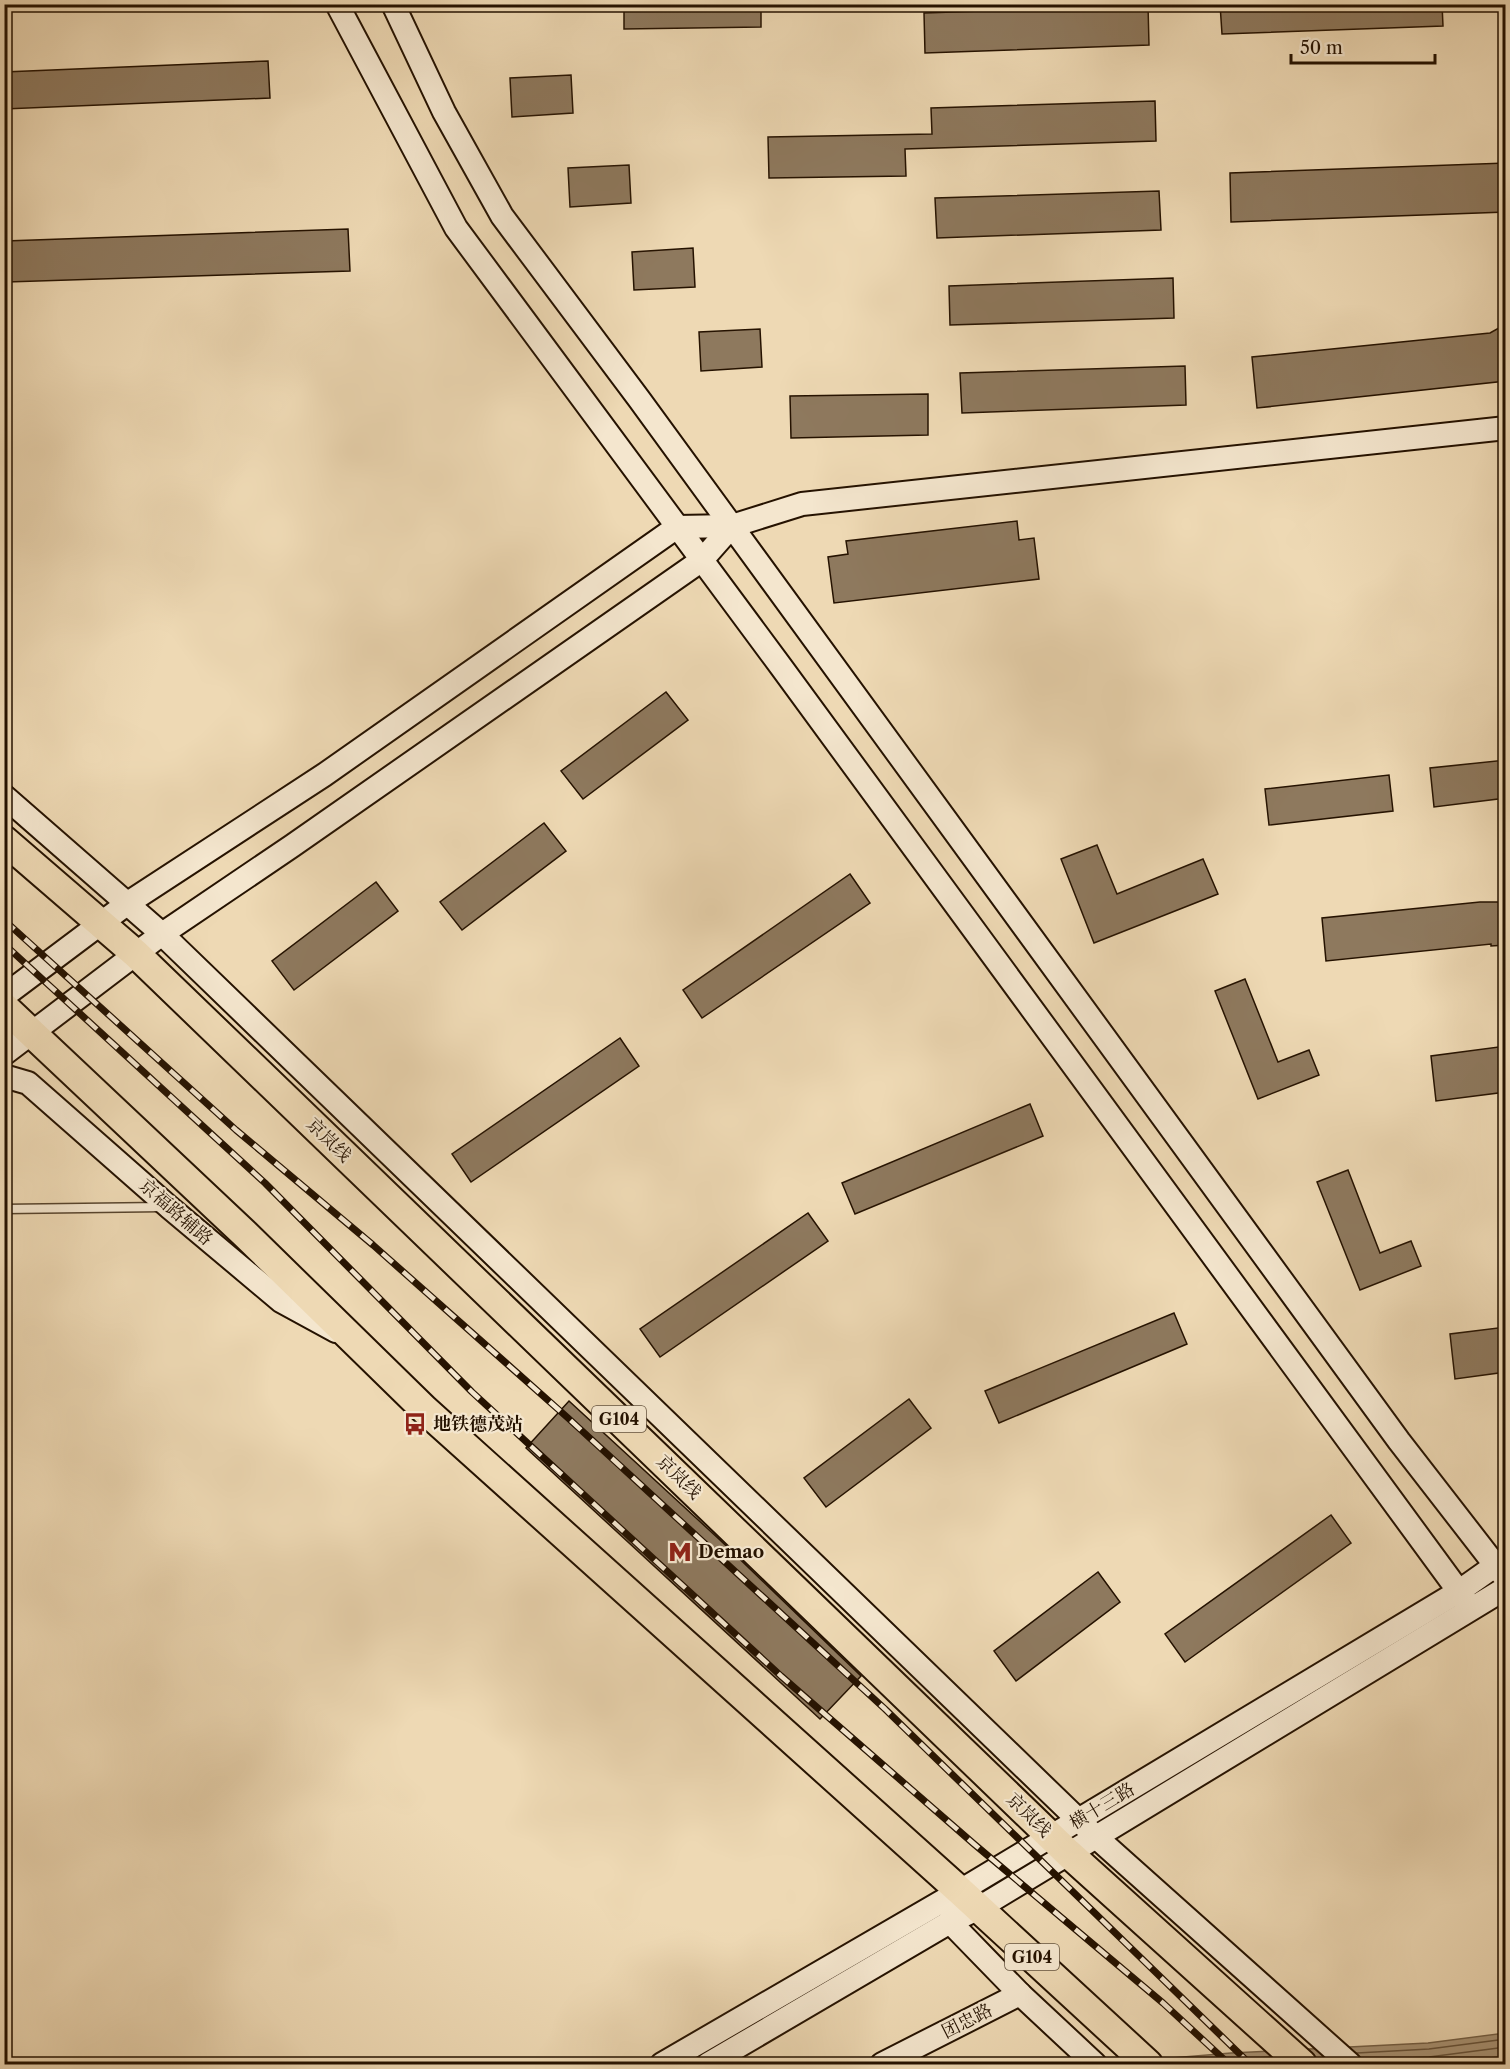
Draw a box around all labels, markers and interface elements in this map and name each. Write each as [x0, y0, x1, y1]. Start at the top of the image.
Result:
scale bar [1291, 27, 1435, 65]
text: 50 m [1300, 37, 1343, 59]
street label: 京岚线 [302, 1113, 356, 1167]
street label: 京福路辅路 [135, 1174, 217, 1250]
road number: G104 [592, 1406, 646, 1432]
bus stop icon: 地铁德茂站 [402, 1411, 428, 1437]
place label: 地铁德茂站 [433, 1413, 523, 1435]
street label: 京岚线 [652, 1450, 706, 1504]
metro station icon: Demao [667, 1539, 693, 1565]
place label: Demao [698, 1541, 764, 1563]
street label: 横十三路 [1065, 1778, 1139, 1834]
street label: 京岚线 [1002, 1788, 1056, 1842]
road number: G104 [1005, 1944, 1059, 1970]
street label: 团忠路 [938, 1999, 996, 2043]

